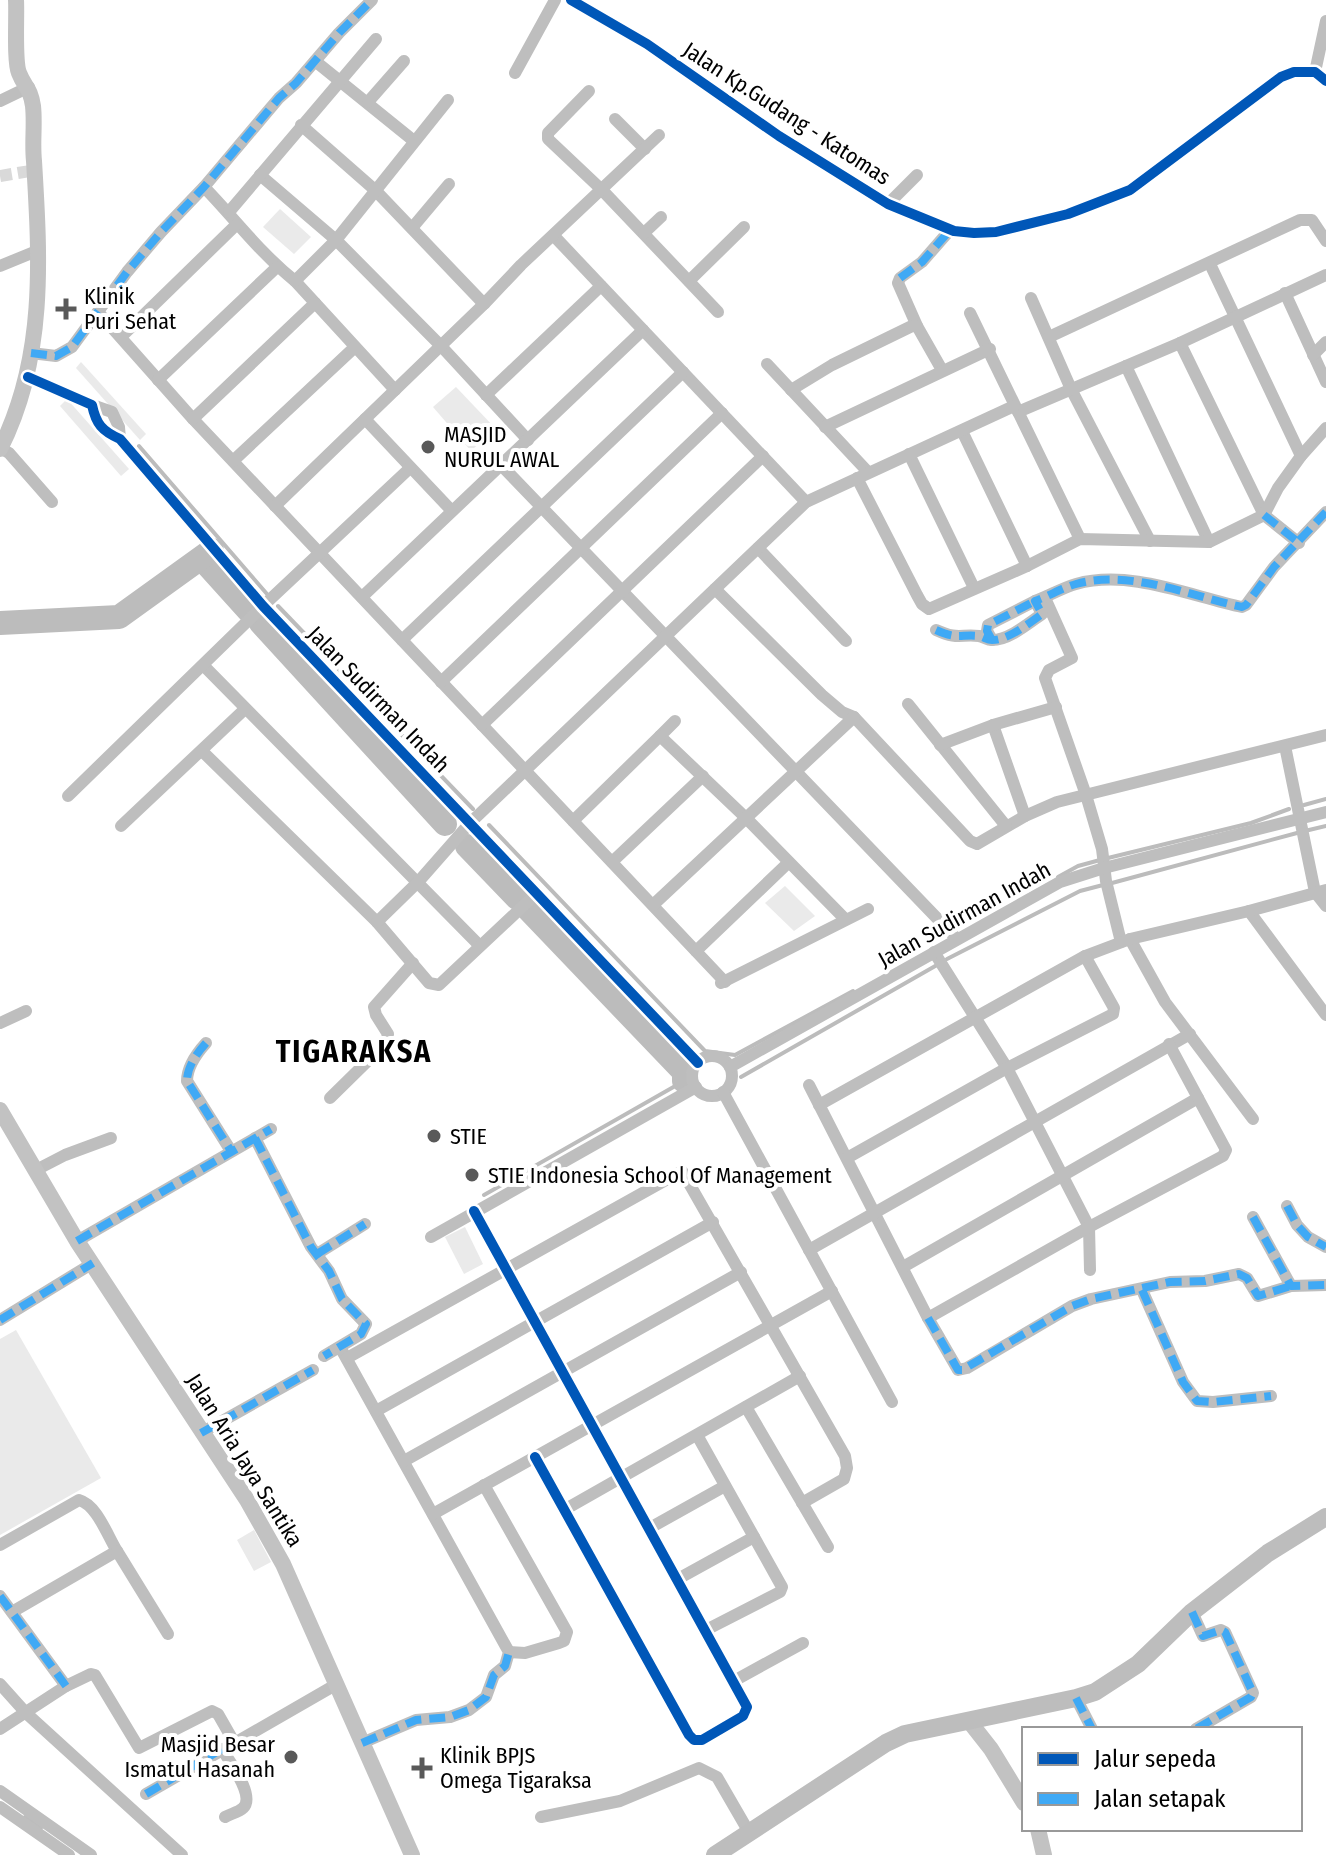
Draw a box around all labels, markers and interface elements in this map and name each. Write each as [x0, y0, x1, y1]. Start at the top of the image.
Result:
street label: Jalan Kp.Gudang - Katomas [678, 36, 896, 191]
place label: Klinik Puri Sehat [84, 283, 177, 335]
marker: Klinik Puri Sehat [55, 298, 77, 320]
place label: MASJID NURUL AWAL [444, 421, 560, 473]
marker: MASJID NURUL AWAL [419, 438, 437, 456]
street label: Jalan Sudirman Indah [302, 620, 455, 778]
street label: Jalan Sudirman Indah [873, 856, 1055, 973]
district label: TIGARAKSA [276, 1034, 432, 1070]
place label: STIE [450, 1123, 487, 1150]
marker: STIE [425, 1127, 443, 1145]
place label: STIE Indonesia School Of Management [488, 1162, 833, 1189]
marker: STIE Indonesia School Of Management [463, 1166, 481, 1184]
street label: Jalan Aria Jaya Santika [180, 1369, 309, 1552]
legend [1022, 1727, 1302, 1831]
place label: Masjid Besar Ismatul Hasanah [125, 1731, 275, 1783]
place label: Klinik BPJS Omega Tigaraksa [440, 1742, 592, 1794]
text: Jalur sepeda [1094, 1745, 1216, 1773]
marker: Masjid Besar Ismatul Hasanah [282, 1748, 300, 1766]
marker: Klinik BPJS Omega Tigaraksa [411, 1757, 433, 1779]
text: Jalan setapak [1094, 1785, 1226, 1813]

